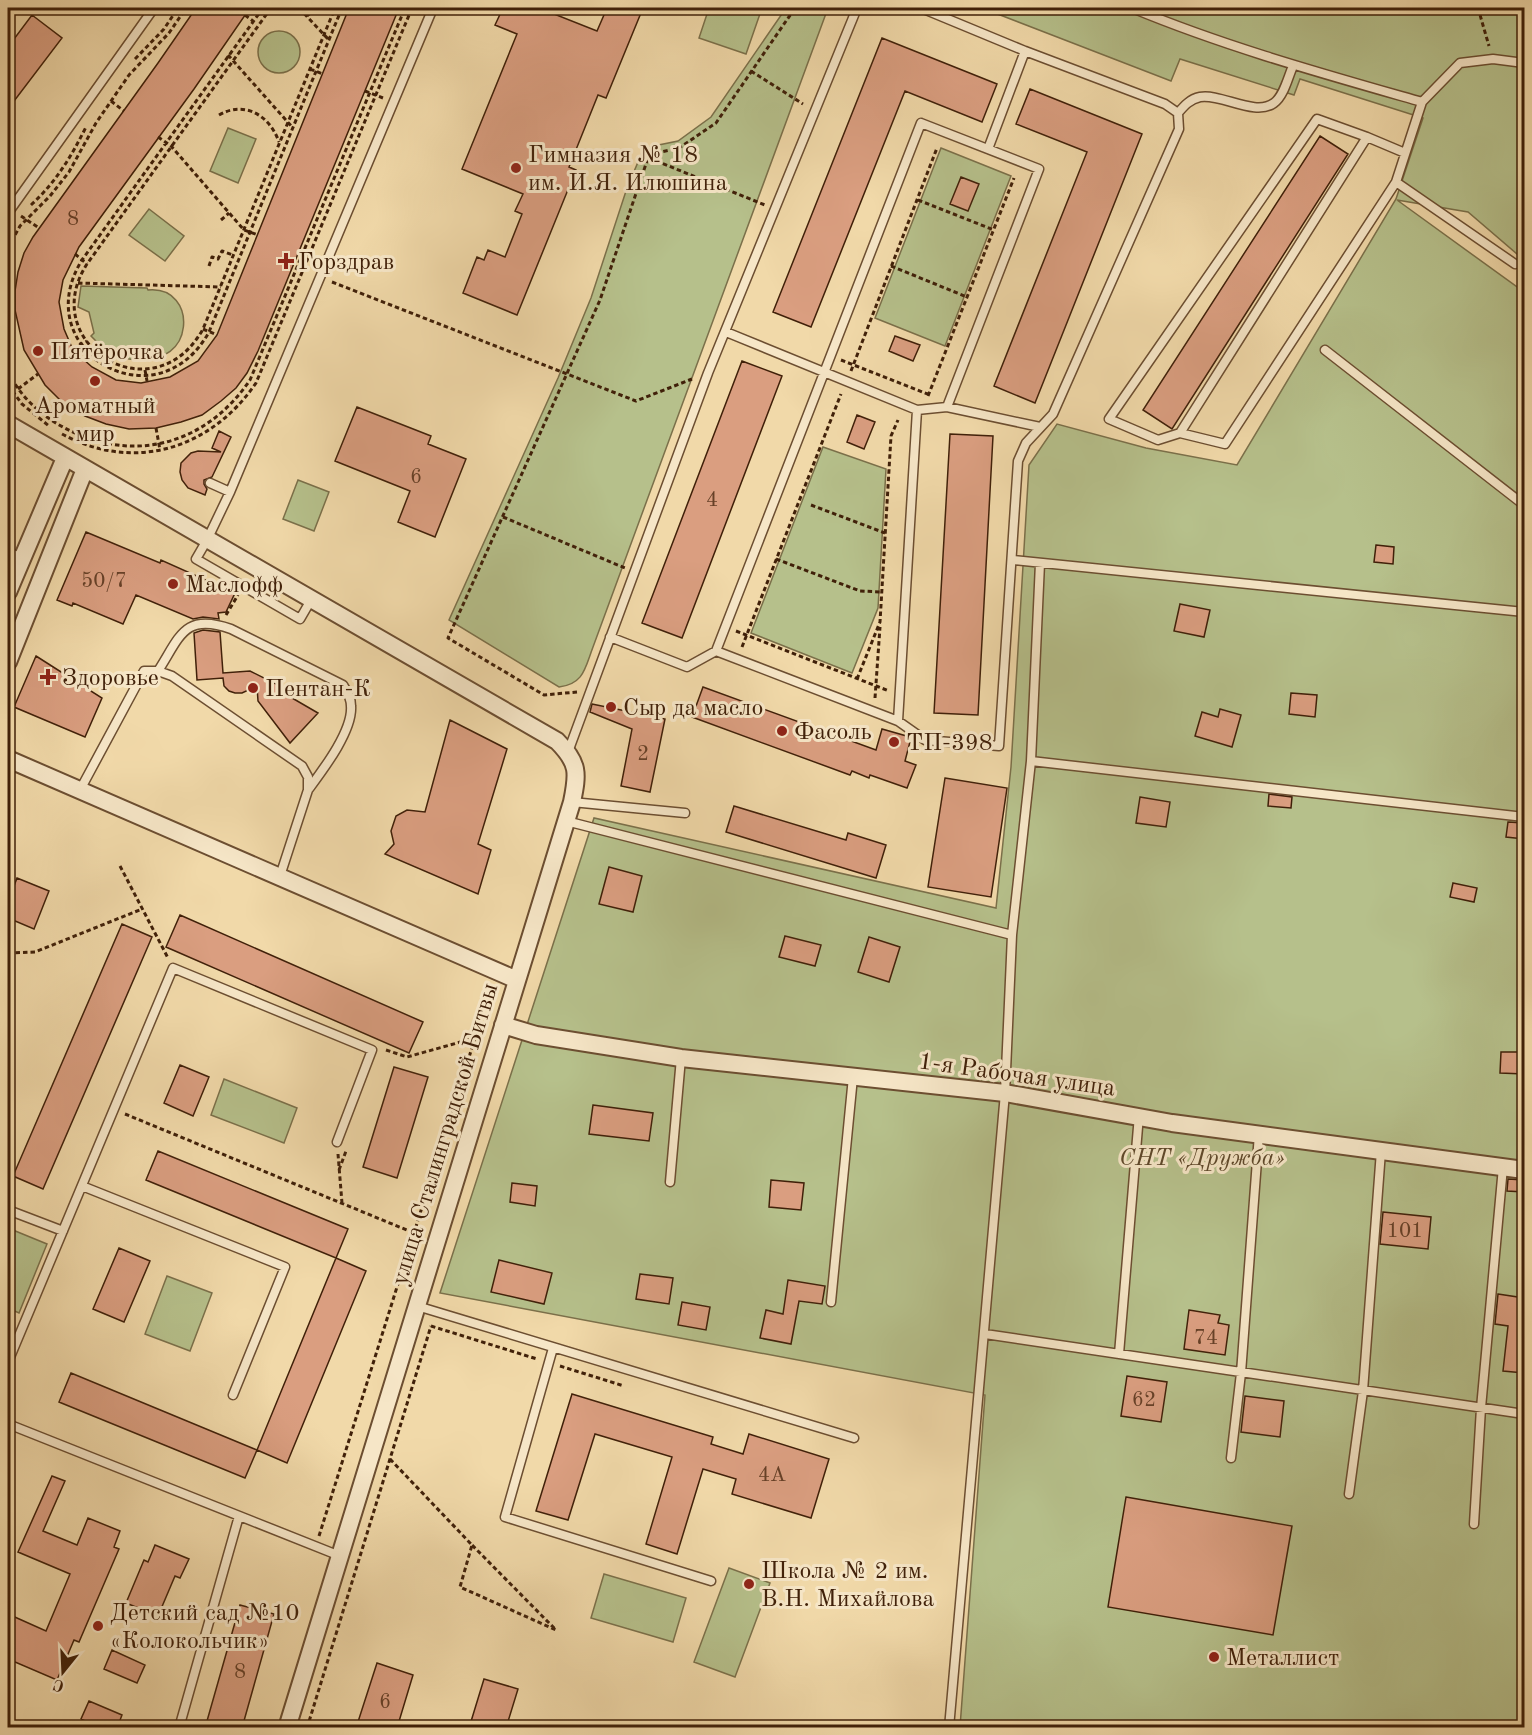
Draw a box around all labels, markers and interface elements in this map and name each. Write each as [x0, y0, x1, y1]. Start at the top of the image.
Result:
place label: Гимназия № 18 им. И.Я. Илюшина [528, 144, 728, 196]
marker: Гимназия № 18 им. И.Я. Илюшина [509, 161, 523, 175]
house number: 8 [67, 209, 79, 230]
place label: Горздрав [298, 251, 394, 275]
marker: Горздрав [279, 254, 293, 268]
place label: Пятёрочка [50, 341, 164, 365]
marker: Пятёрочка [31, 344, 45, 358]
marker: Ароматный мир [88, 374, 102, 388]
place label: Ароматный мир [34, 395, 156, 447]
house number: 6 [410, 467, 422, 488]
house number: 4 [706, 490, 718, 511]
house number: 50/7 [81, 571, 127, 592]
place label: Маслофф [185, 574, 283, 598]
marker: Маслофф [166, 577, 180, 591]
place label: Здоровье [62, 667, 159, 691]
marker: Здоровье [39, 668, 57, 686]
place label: Пентан-К [265, 678, 371, 702]
marker: Пентан-К [246, 681, 260, 695]
place label: Сыр да масло [623, 697, 763, 721]
marker: Сыр да масло [604, 700, 618, 714]
place label: Фасоль [794, 721, 872, 745]
marker: Фасоль [775, 724, 789, 738]
place label: ТП-398 [906, 732, 993, 756]
marker: ТП-398 [887, 735, 901, 749]
house number: 2 [637, 744, 649, 765]
street label: улица Сталинградской Битвы [388, 981, 503, 1289]
street label: 1-я Рабочая улица [917, 1050, 1117, 1102]
park label: СНТ «Дружба» [1119, 1147, 1285, 1171]
house number: 101 [1387, 1221, 1423, 1242]
house number: 74 [1194, 1328, 1218, 1349]
house number: 62 [1132, 1390, 1156, 1411]
house number: 4А [758, 1465, 786, 1486]
place label: Школа № 2 им. В.Н. Михайлова [761, 1560, 934, 1612]
marker: Школа № 2 им. В.Н. Михайлова [742, 1577, 756, 1591]
place label: Детский сад №10 «Колокольчик» [110, 1602, 299, 1654]
marker: Детский сад №10 «Колокольчик» [91, 1619, 105, 1633]
north arrow [33, 1642, 93, 1702]
place label: Металлист [1226, 1647, 1339, 1671]
marker: Металлист [1207, 1650, 1221, 1664]
house number: 8 [234, 1662, 246, 1683]
text: С [51, 1675, 66, 1694]
house number: 6 [379, 1692, 391, 1713]

